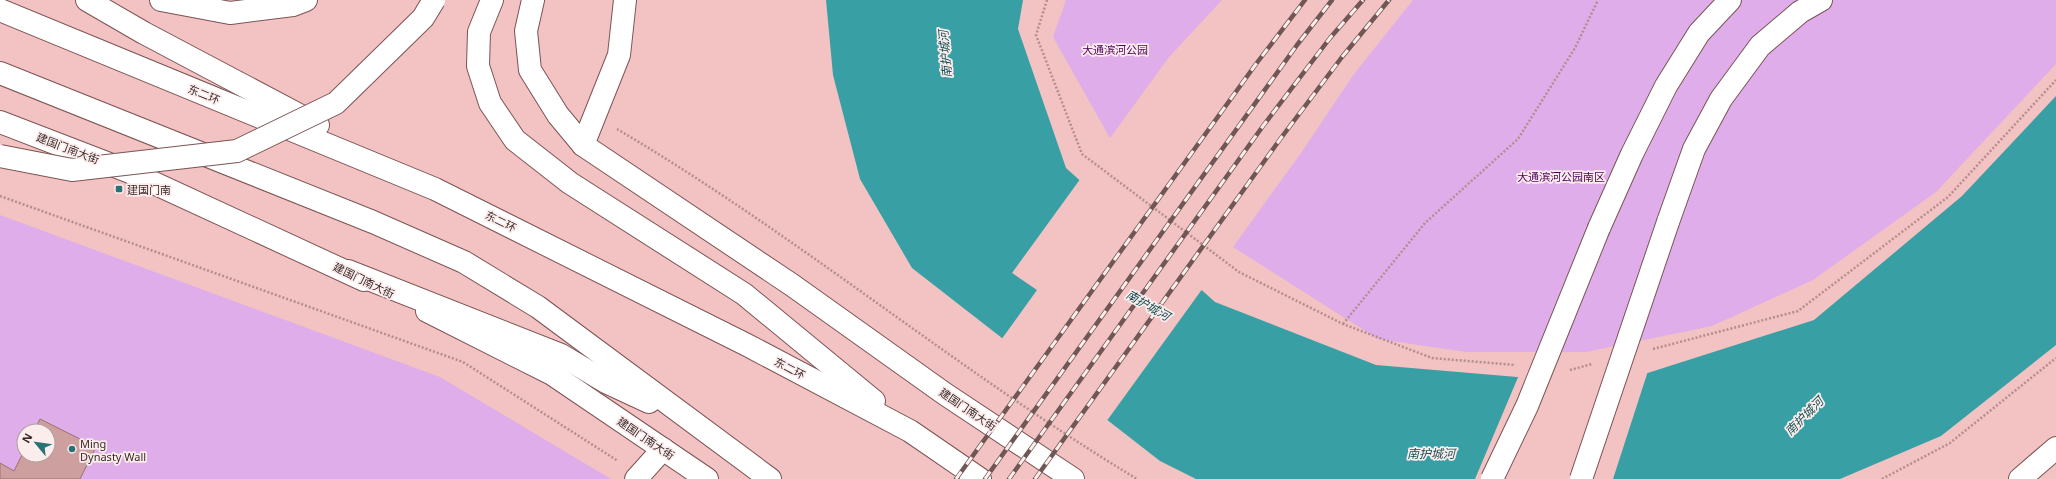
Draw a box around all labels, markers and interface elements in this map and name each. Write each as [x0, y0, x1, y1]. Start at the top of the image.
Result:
water label: 南护城河 [934, 27, 956, 79]
park label: 大通滨河公园 [1082, 42, 1148, 57]
street label: 东二环 [186, 81, 222, 107]
street label: 建国门南大街 [35, 129, 101, 167]
park label: 大通滨河公园南区 [1517, 169, 1605, 184]
place label: 建国门南 [127, 182, 171, 197]
marker: 建国门南 [114, 184, 124, 194]
street label: 东二环 [483, 207, 519, 235]
street label: 建国门南大街 [331, 259, 397, 301]
water label: 南护城河 [1123, 286, 1175, 325]
street label: 东二环 [772, 354, 808, 382]
street label: 建国门南大街 [936, 384, 1000, 434]
water label: 南护城河 [1781, 392, 1828, 439]
street label: 建国门南大街 [614, 413, 678, 463]
north arrow [16, 423, 56, 463]
text: N [18, 430, 36, 445]
place label: Ming Dynasty Wall [80, 436, 146, 464]
marker: Ming Dynasty Wall [67, 444, 77, 454]
water label: 南护城河 [1407, 445, 1457, 462]

